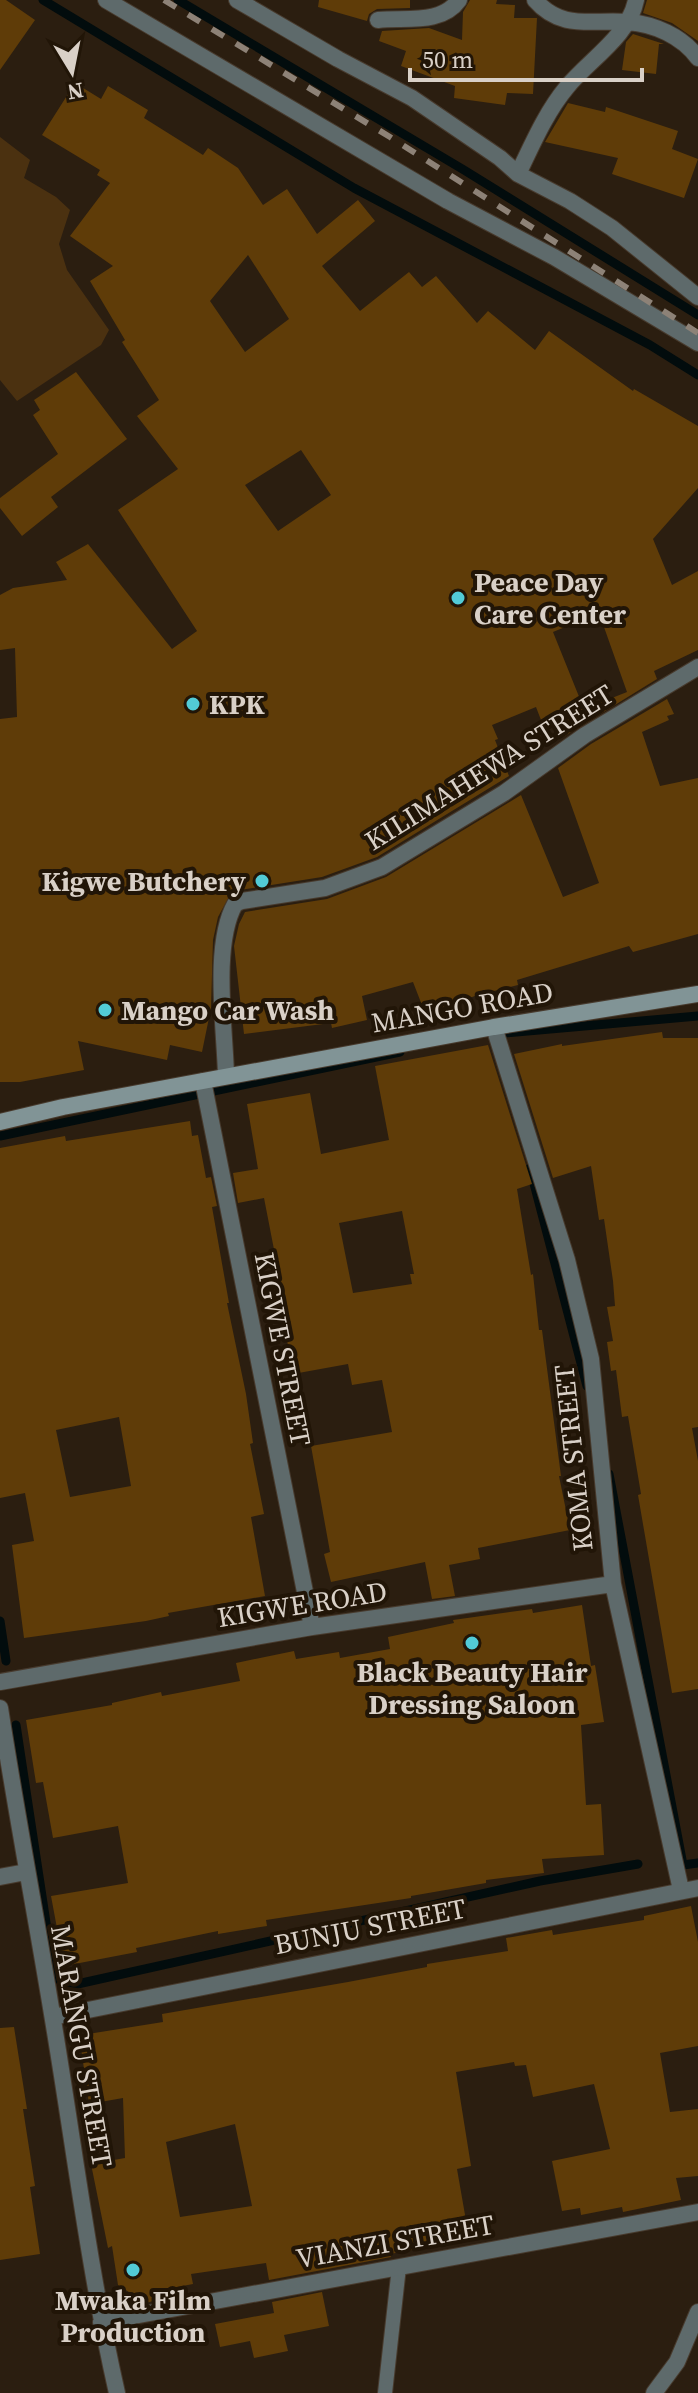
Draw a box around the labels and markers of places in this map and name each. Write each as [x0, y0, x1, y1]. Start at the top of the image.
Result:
place label: Peace Day Care Center [474, 563, 626, 633]
marker: Peace Day Care Center [449, 589, 467, 607]
place label: KPK [209, 685, 265, 723]
marker: KPK [184, 695, 202, 713]
place label: Kigwe Butchery [41, 862, 246, 900]
marker: Kigwe Butchery [253, 872, 271, 890]
place label: Mango Car Wash [121, 991, 334, 1029]
marker: Mango Car Wash [96, 1001, 114, 1019]
marker: Black Beauty Hair Dressing Saloon [463, 1634, 481, 1652]
place label: Black Beauty Hair Dressing Saloon [356, 1653, 588, 1723]
marker: Mwaka Film Production [124, 2261, 142, 2279]
place label: Mwaka Film Production [55, 2281, 211, 2351]

